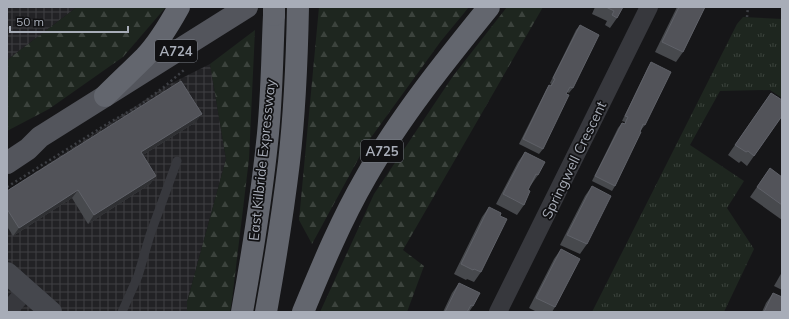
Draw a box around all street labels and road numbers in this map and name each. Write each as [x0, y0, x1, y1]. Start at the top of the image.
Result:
road number: A724 [155, 40, 197, 62]
street label: East Kilbride Expressway [245, 78, 279, 242]
street label: Springwell Crescent [538, 98, 610, 222]
road number: A725 [361, 140, 403, 162]

